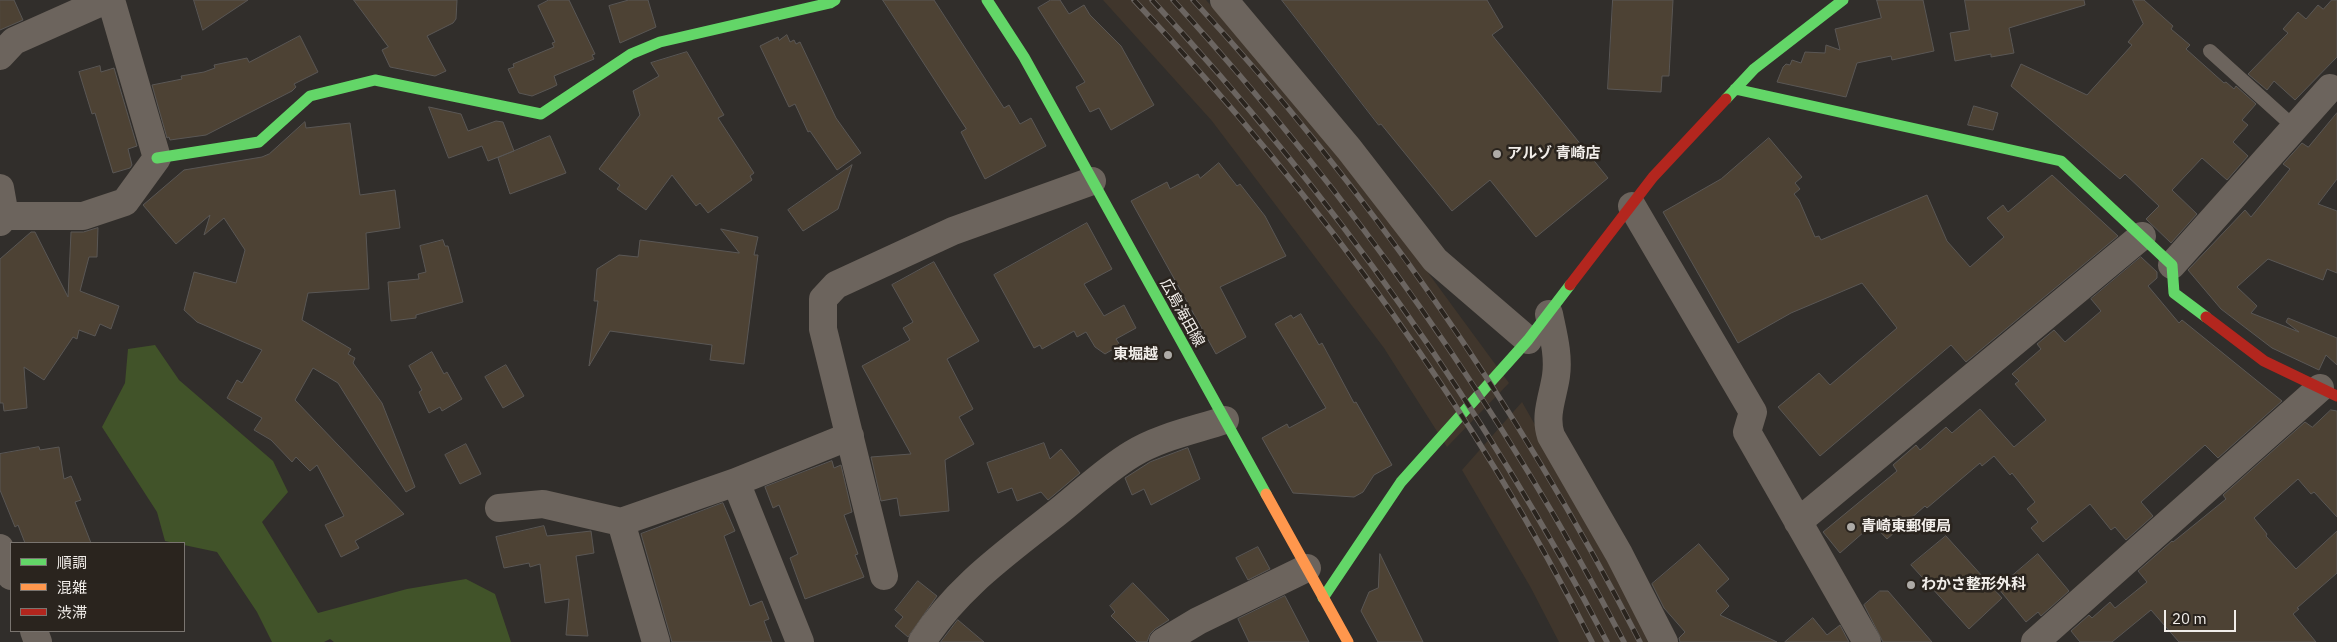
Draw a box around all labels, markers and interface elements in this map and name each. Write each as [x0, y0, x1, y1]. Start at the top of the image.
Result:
place label: アルゾ 青崎店 [1507, 145, 1601, 163]
marker: アルゾ 青崎店 [1491, 148, 1503, 160]
street label: 広島海田線 [1156, 276, 1208, 350]
place label: 東堀越 [1113, 346, 1158, 364]
marker: 東堀越 [1162, 349, 1174, 361]
place label: 青崎東郵便局 [1861, 518, 1951, 536]
marker: 青崎東郵便局 [1845, 521, 1857, 533]
legend [10, 542, 185, 632]
text: 順調 [57, 553, 87, 572]
place label: わかさ整形外科 [1921, 576, 2026, 594]
text: 混雑 [57, 578, 87, 597]
marker: わかさ整形外科 [1905, 579, 1917, 591]
scale bar [2167, 600, 2240, 632]
text: 渋滞 [57, 603, 87, 622]
text: 20 m [2172, 609, 2207, 628]

